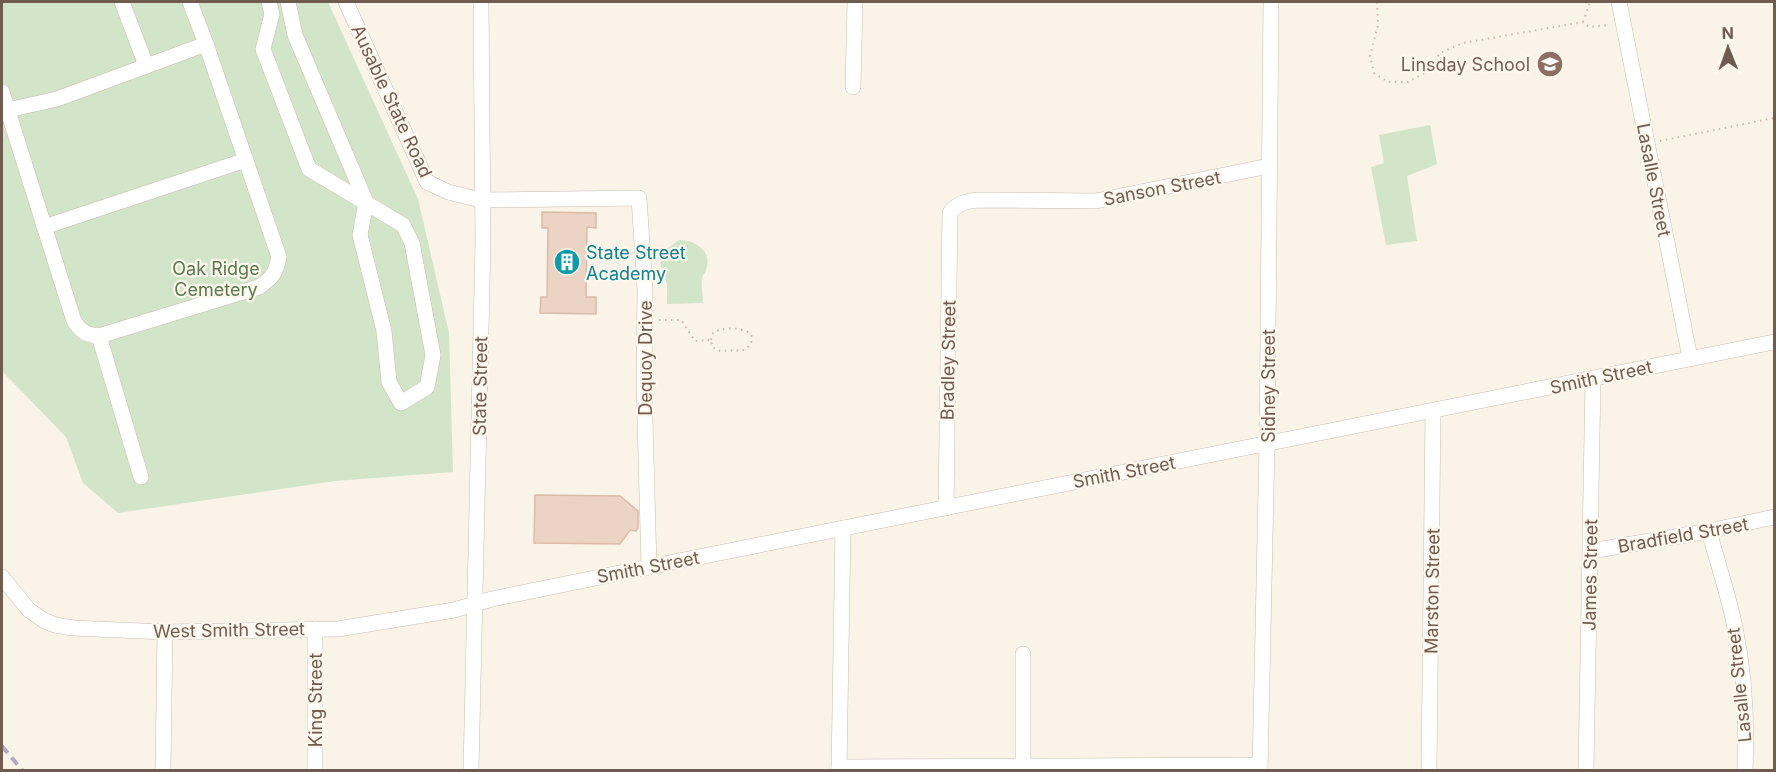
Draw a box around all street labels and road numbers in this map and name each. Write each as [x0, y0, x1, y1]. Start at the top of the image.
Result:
street label: Ausable State Road [347, 21, 437, 181]
street label: Lasalle Street [1633, 122, 1675, 239]
street label: Sanson Street [1102, 166, 1223, 210]
street label: Dequoy Drive [635, 300, 656, 416]
street label: Bradley Street [936, 300, 960, 420]
street label: Sidney Street [1258, 329, 1279, 443]
street label: State Street [469, 336, 491, 436]
street label: Smith Street [1548, 356, 1654, 398]
street label: Smith Street [1071, 452, 1177, 492]
street label: Bradfield Street [1616, 513, 1750, 557]
street label: James Street [1579, 519, 1601, 631]
street label: Marston Street [1420, 528, 1444, 654]
street label: Smith Street [595, 547, 701, 587]
street label: West Smith Street [153, 618, 305, 642]
street label: Lasalle Street [1723, 627, 1755, 743]
street label: King Street [305, 653, 326, 747]

